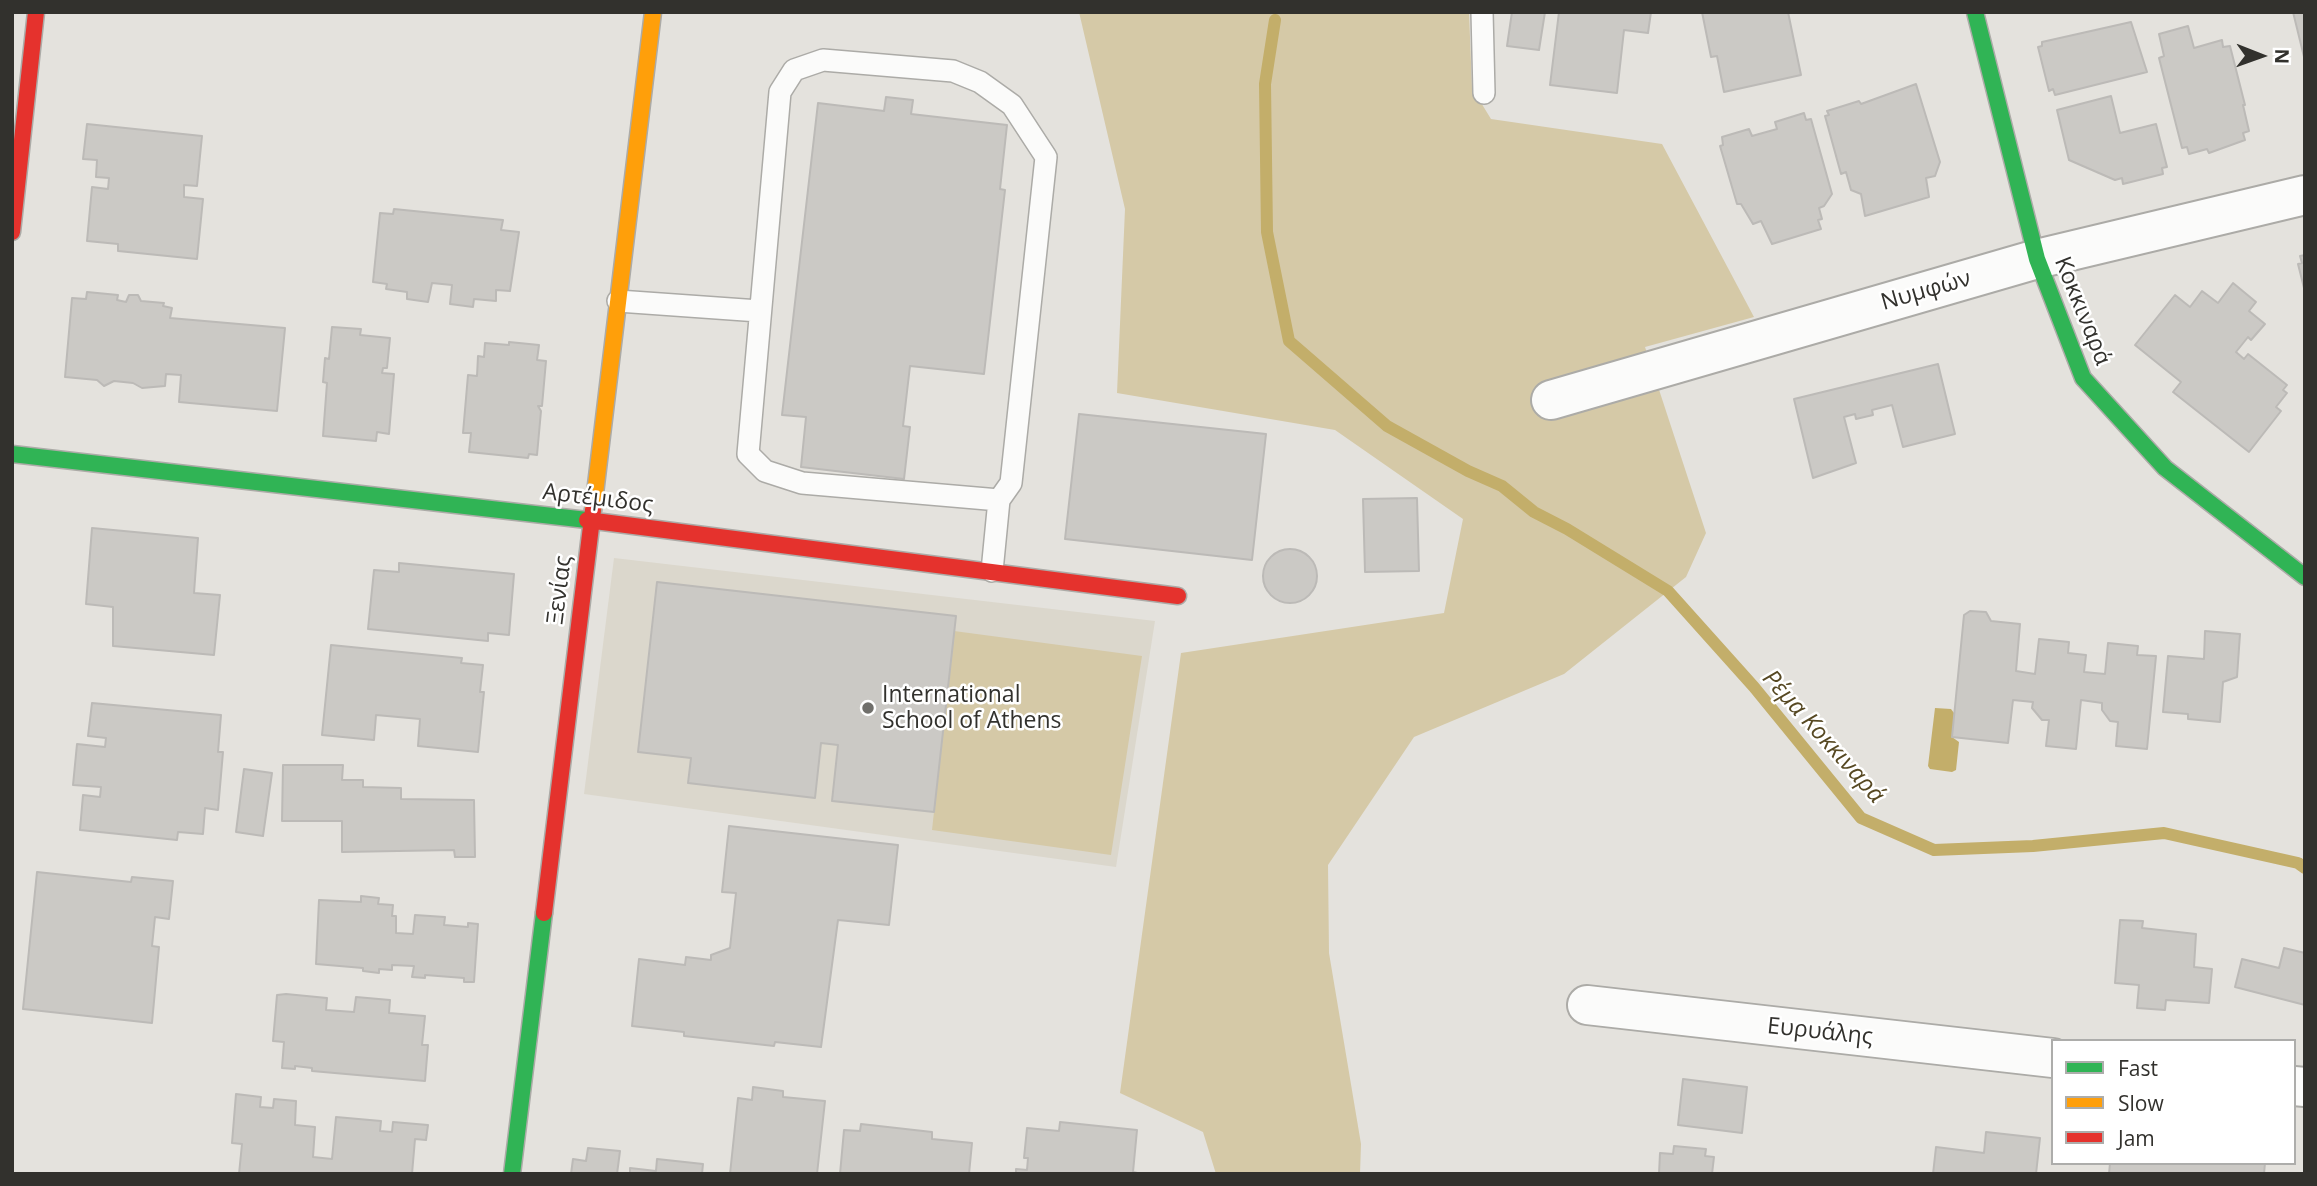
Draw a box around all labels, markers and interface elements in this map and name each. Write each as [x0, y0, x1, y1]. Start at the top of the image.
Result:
north arrow [2226, 21, 2296, 91]
text: N [2269, 48, 2295, 64]
street label: Κοκκιναρά [2048, 253, 2116, 369]
street label: Νυμφών [1878, 265, 1974, 317]
street label: Αρτέμιδος [541, 479, 655, 519]
street label: Ξενίας [542, 554, 578, 626]
water label: Ρέμα Κοκκιναρά [1756, 665, 1890, 809]
place label: International School of Athens [882, 681, 1062, 735]
marker: International School of Athens [860, 700, 876, 716]
street label: Ευρυάλης [1766, 1013, 1874, 1051]
legend [2051, 1039, 2296, 1165]
text: Fast [2118, 1054, 2158, 1082]
text: Slow [2118, 1089, 2164, 1117]
text: Jam [2118, 1124, 2155, 1152]

